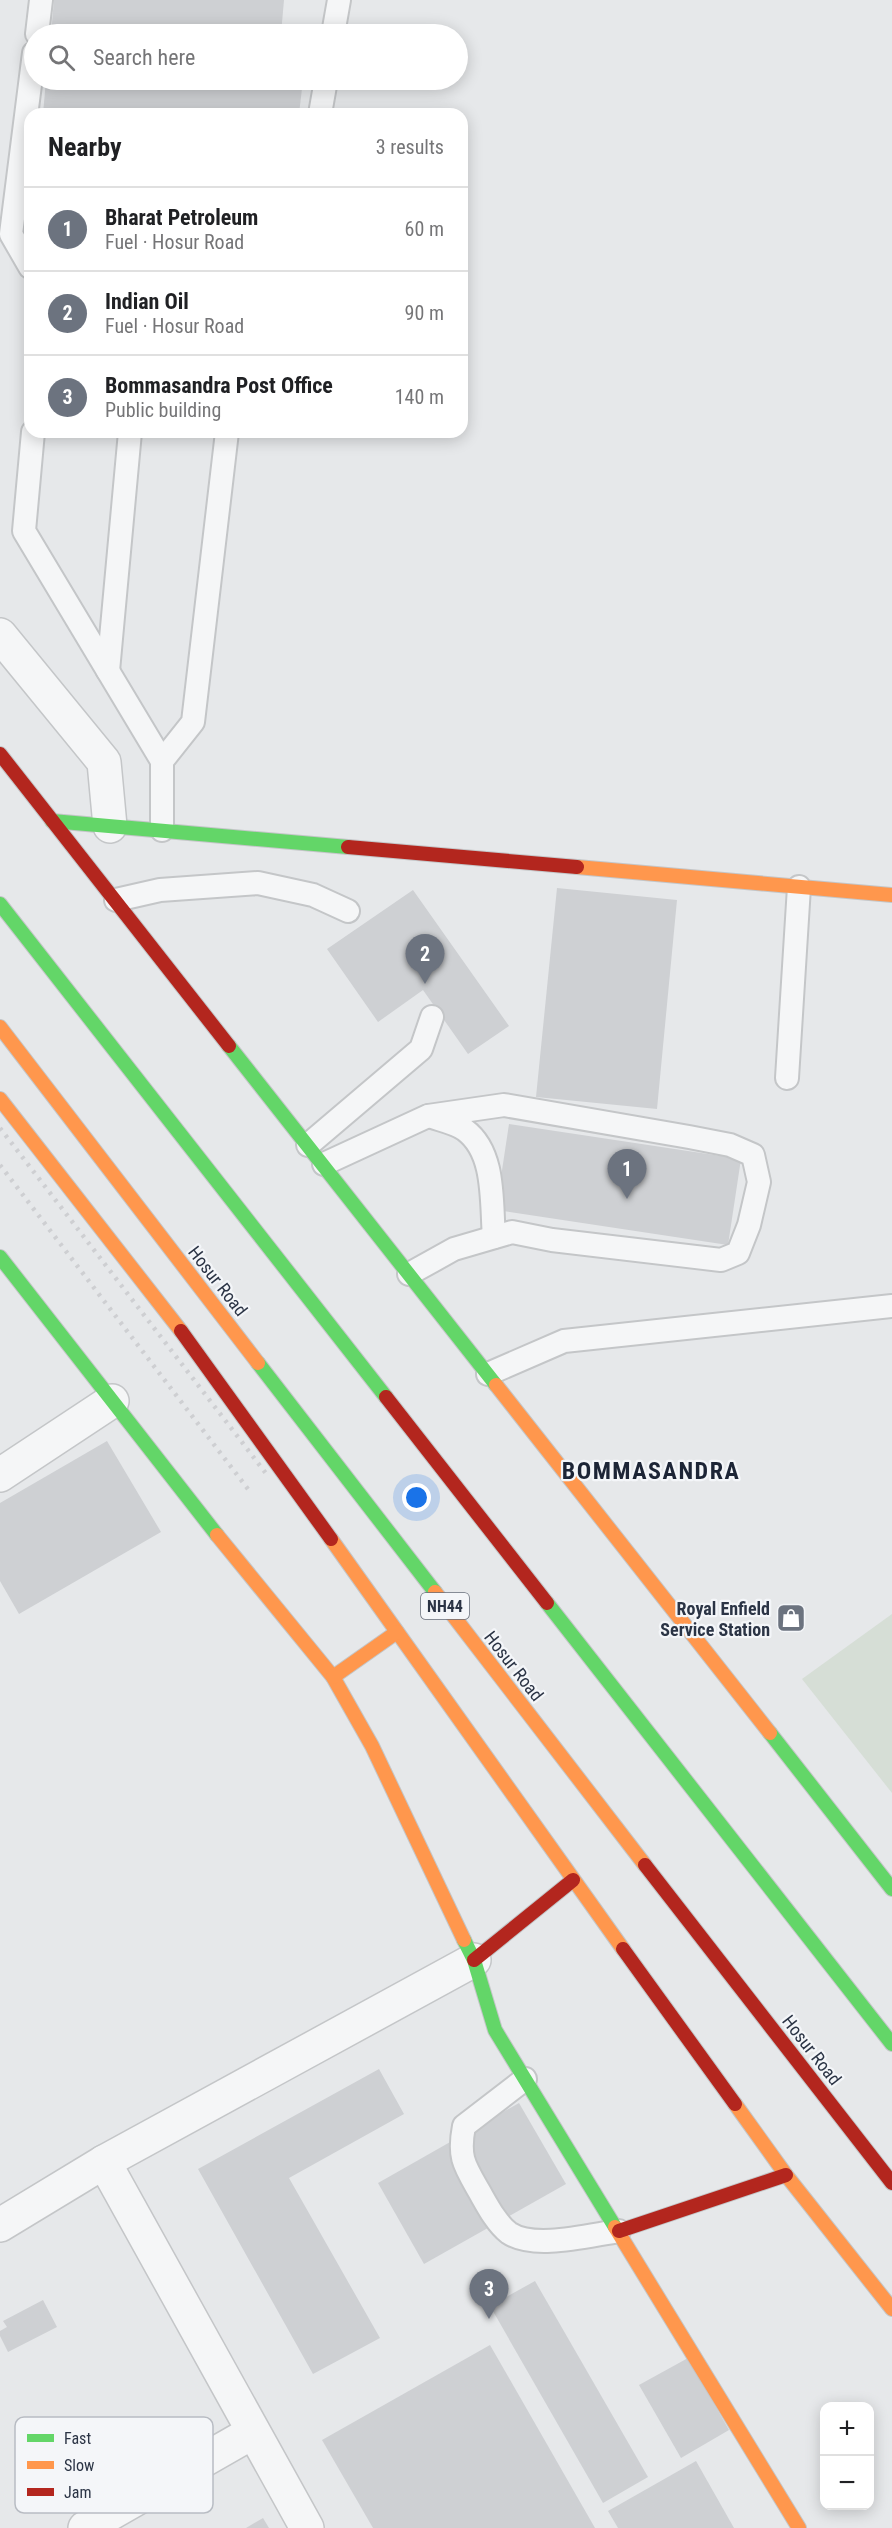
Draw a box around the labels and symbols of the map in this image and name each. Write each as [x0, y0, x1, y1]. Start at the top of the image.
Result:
pin: 2 [406, 934, 444, 984]
pin: 1 [608, 1150, 646, 1199]
street label: Hosur Road [184, 1242, 252, 1320]
district label: BOMMASANDRA [562, 1457, 740, 1485]
your location [402, 1483, 431, 1512]
road number: NH44 [421, 1593, 469, 1619]
place label: Royal Enfield Service Station [660, 1598, 770, 1640]
shop icon: Royal Enfield Service Station [775, 1602, 807, 1634]
street label: Hosur Road [480, 1627, 548, 1705]
street label: Hosur Road [778, 2011, 846, 2089]
pin: 3 [470, 2270, 508, 2319]
legend [15, 2417, 213, 2513]
text: Fast [64, 2429, 91, 2448]
text: Slow [64, 2456, 94, 2475]
text: Jam [64, 2483, 91, 2502]

